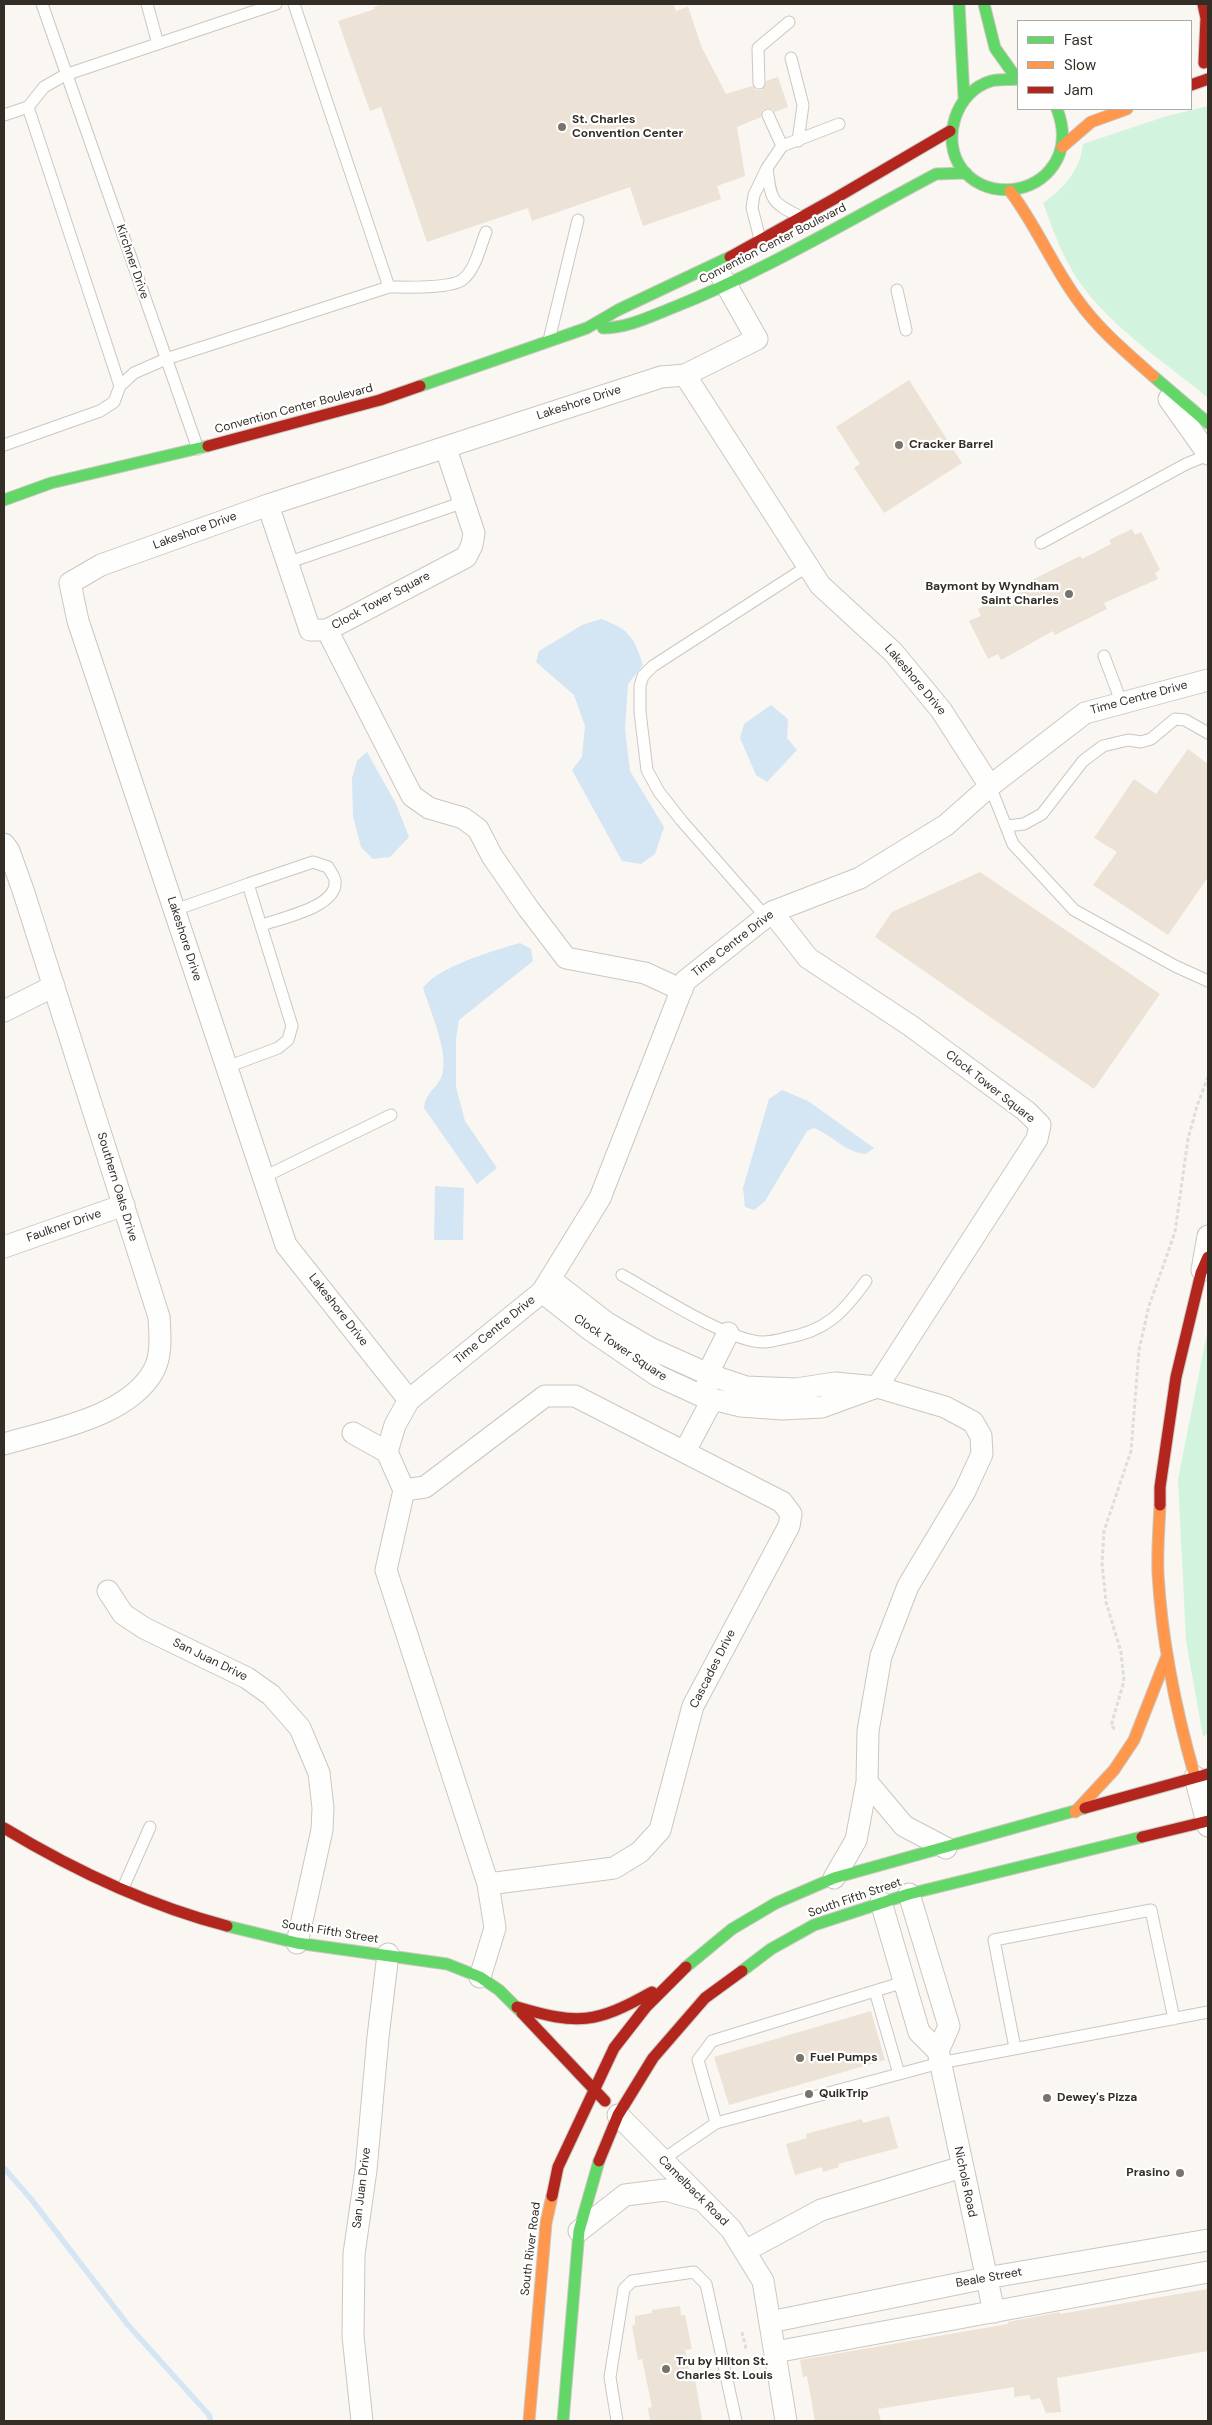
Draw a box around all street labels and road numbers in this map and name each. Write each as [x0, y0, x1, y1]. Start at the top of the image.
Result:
street label: Convention Center Boulevard [697, 201, 849, 287]
street label: Kirchner Drive [113, 223, 151, 301]
street label: Convention Center Boulevard [213, 381, 375, 437]
street label: Lakeshore Drive [535, 383, 623, 423]
street label: Lakeshore Drive [151, 509, 239, 553]
street label: Clock Tower Square [329, 569, 433, 633]
street label: Lakeshore Drive [881, 642, 949, 718]
street label: Time Centre Drive [1089, 678, 1189, 718]
street label: Lakeshore Drive [164, 895, 204, 983]
street label: Time Centre Drive [689, 908, 777, 980]
street label: Clock Tower Square [942, 1048, 1038, 1126]
street label: Southern Oaks Drive [94, 1131, 140, 1243]
street label: Faulkner Drive [25, 1207, 103, 1245]
street label: Lakeshore Drive [305, 1271, 371, 1349]
street label: Time Centre Drive [452, 1293, 538, 1367]
street label: Clock Tower Square [571, 1311, 669, 1385]
street label: Cascades Drive [687, 1627, 739, 1711]
street label: San Juan Drive [170, 1636, 250, 1684]
street label: South Fifth Street [806, 1875, 904, 1921]
street label: South Fifth Street [281, 1917, 379, 1947]
street label: Nichols Road [950, 2145, 980, 2219]
street label: San Juan Drive [350, 2147, 374, 2229]
street label: Camelback Road [655, 2153, 731, 2229]
street label: South River Road [518, 2201, 544, 2297]
street label: Beale Street [955, 2265, 1023, 2291]

